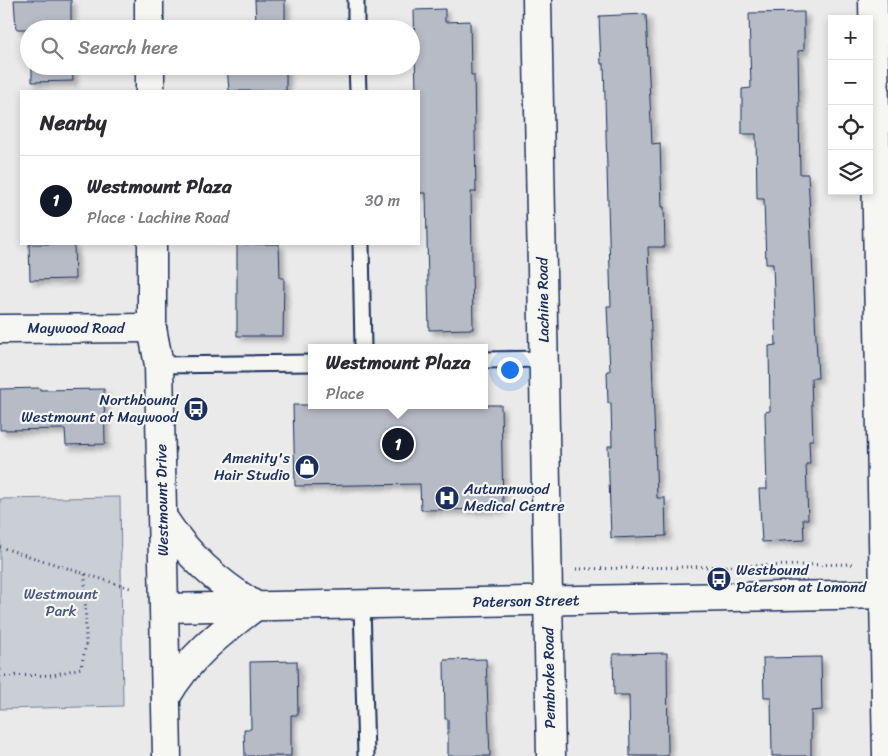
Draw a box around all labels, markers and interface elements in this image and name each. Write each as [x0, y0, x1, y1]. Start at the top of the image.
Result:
map controls [828, 15, 873, 195]
button: + [828, 15, 873, 60]
search box [20, 20, 420, 75]
text: Search here [78, 31, 178, 64]
icon: search [38, 34, 66, 62]
button: − [828, 60, 873, 105]
text: Nearby [40, 104, 106, 142]
button: locate [828, 105, 873, 150]
button: layers [828, 150, 873, 195]
text: Westmount Plaza [87, 170, 231, 203]
text: 1 [53, 186, 59, 215]
text: 30 m [365, 186, 400, 215]
text: Place · Lachine Road [87, 203, 229, 232]
street label: Lachine Road [529, 256, 557, 343]
street label: Maywood Road [28, 315, 126, 341]
popup [308, 344, 488, 409]
text: Westmount Plaza [326, 346, 470, 379]
your location [497, 357, 523, 383]
text: Place [326, 379, 364, 408]
place label: Northbound Westmount at Maywood [21, 387, 179, 430]
bus stop icon: Northbound Westmount at Maywood [183, 396, 209, 422]
pin: 1 [382, 425, 414, 463]
street label: Westmount Drive [148, 443, 176, 556]
place label: Amenity's Hair Studio [214, 445, 290, 488]
shop icon: Amenity's Hair Studio [294, 454, 320, 480]
place label: Autumnwood Medical Centre [463, 476, 565, 519]
hospital icon: Autumnwood Medical Centre [434, 485, 460, 511]
place label: Westbound Paterson at Lomond [736, 557, 867, 600]
bus stop icon: Westbound Paterson at Lomond [706, 566, 732, 592]
park label: Westmount Park [24, 581, 99, 624]
street label: Paterson Street [472, 587, 580, 615]
street label: Pembroke Road [535, 626, 563, 729]

